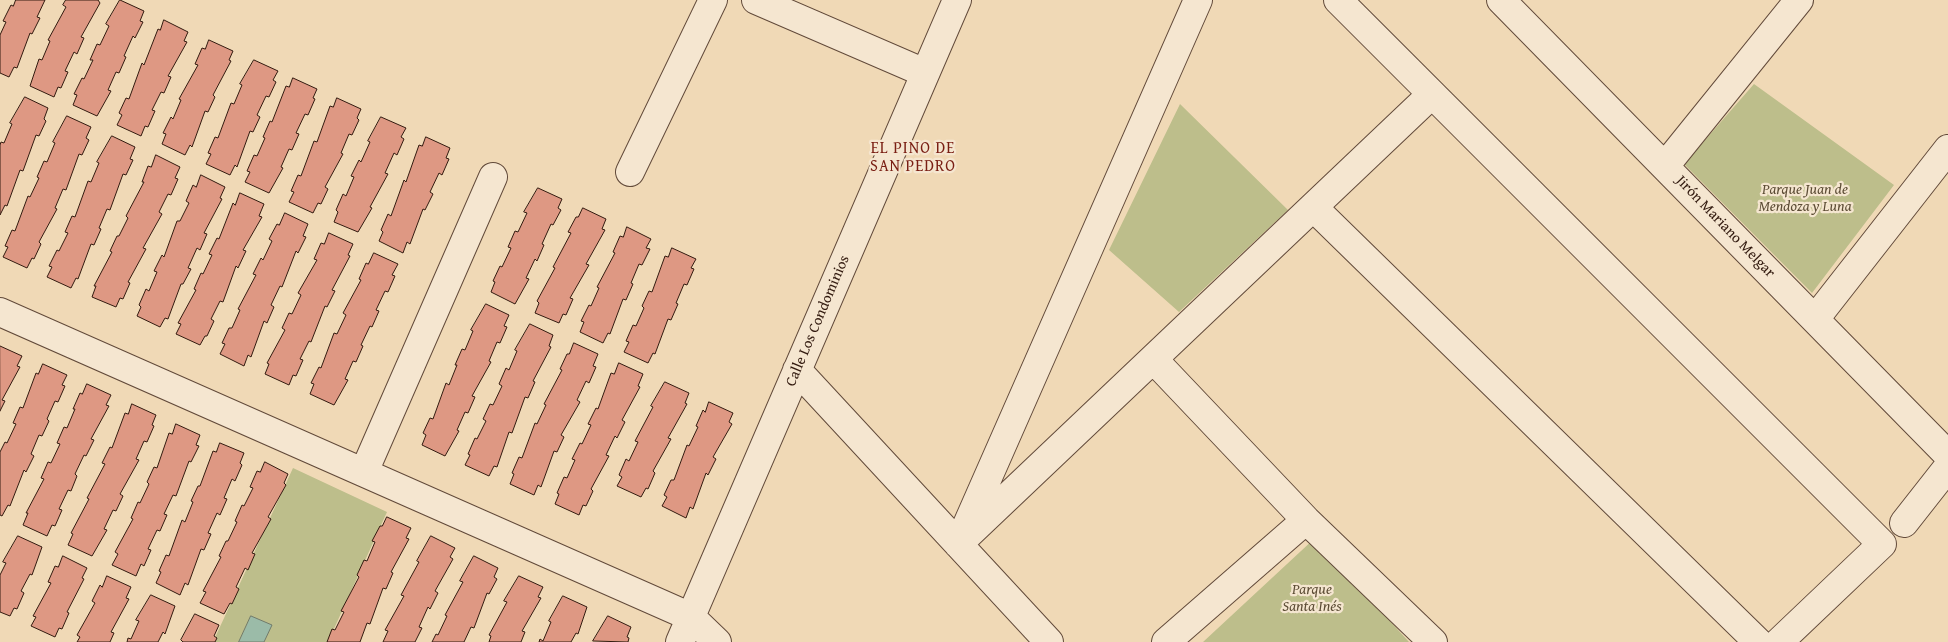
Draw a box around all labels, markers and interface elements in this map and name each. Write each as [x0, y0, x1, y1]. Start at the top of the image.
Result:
district label: EL PINO DE SAN PEDRO [869, 139, 957, 177]
street label: Jirón Mariano Melgar [1672, 172, 1778, 282]
park label: Parque Juan de Mendoza y Luna [1758, 181, 1852, 216]
street label: Calle Los Condominios [782, 253, 854, 389]
park label: Parque Santa Inés [1282, 581, 1342, 616]

